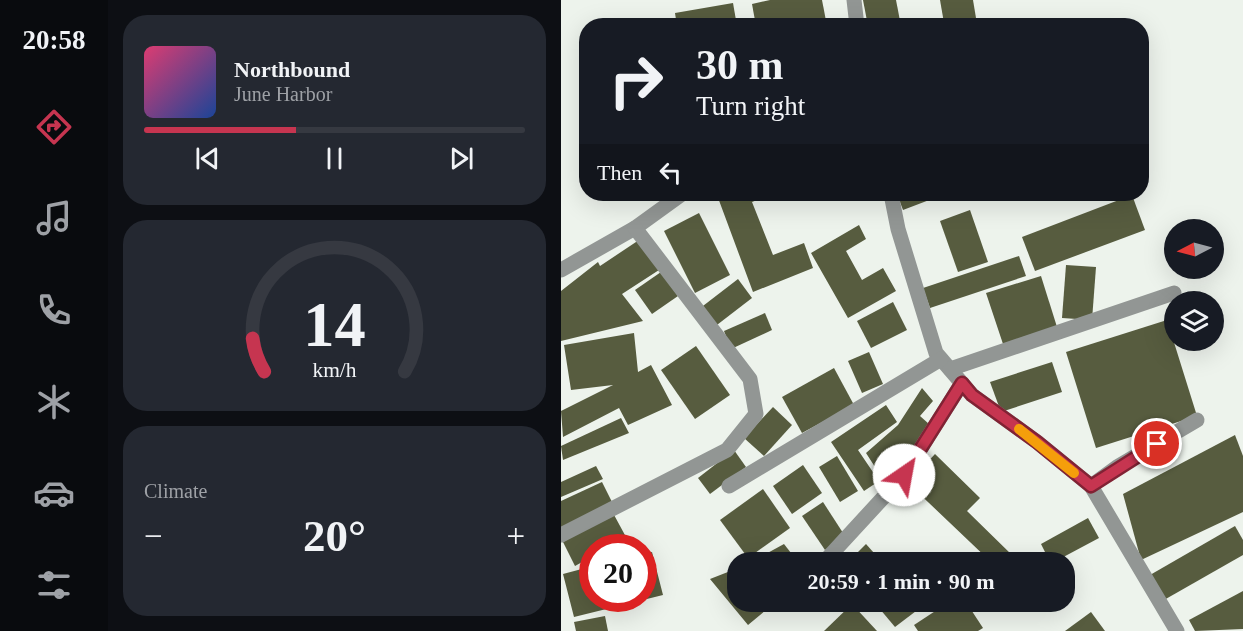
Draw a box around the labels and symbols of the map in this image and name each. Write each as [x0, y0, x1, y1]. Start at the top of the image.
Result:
north arrow [1164, 219, 1224, 279]
pin [1131, 418, 1182, 469]
position arrow [872, 443, 936, 507]
speed limit sign: 20 [579, 534, 657, 612]

